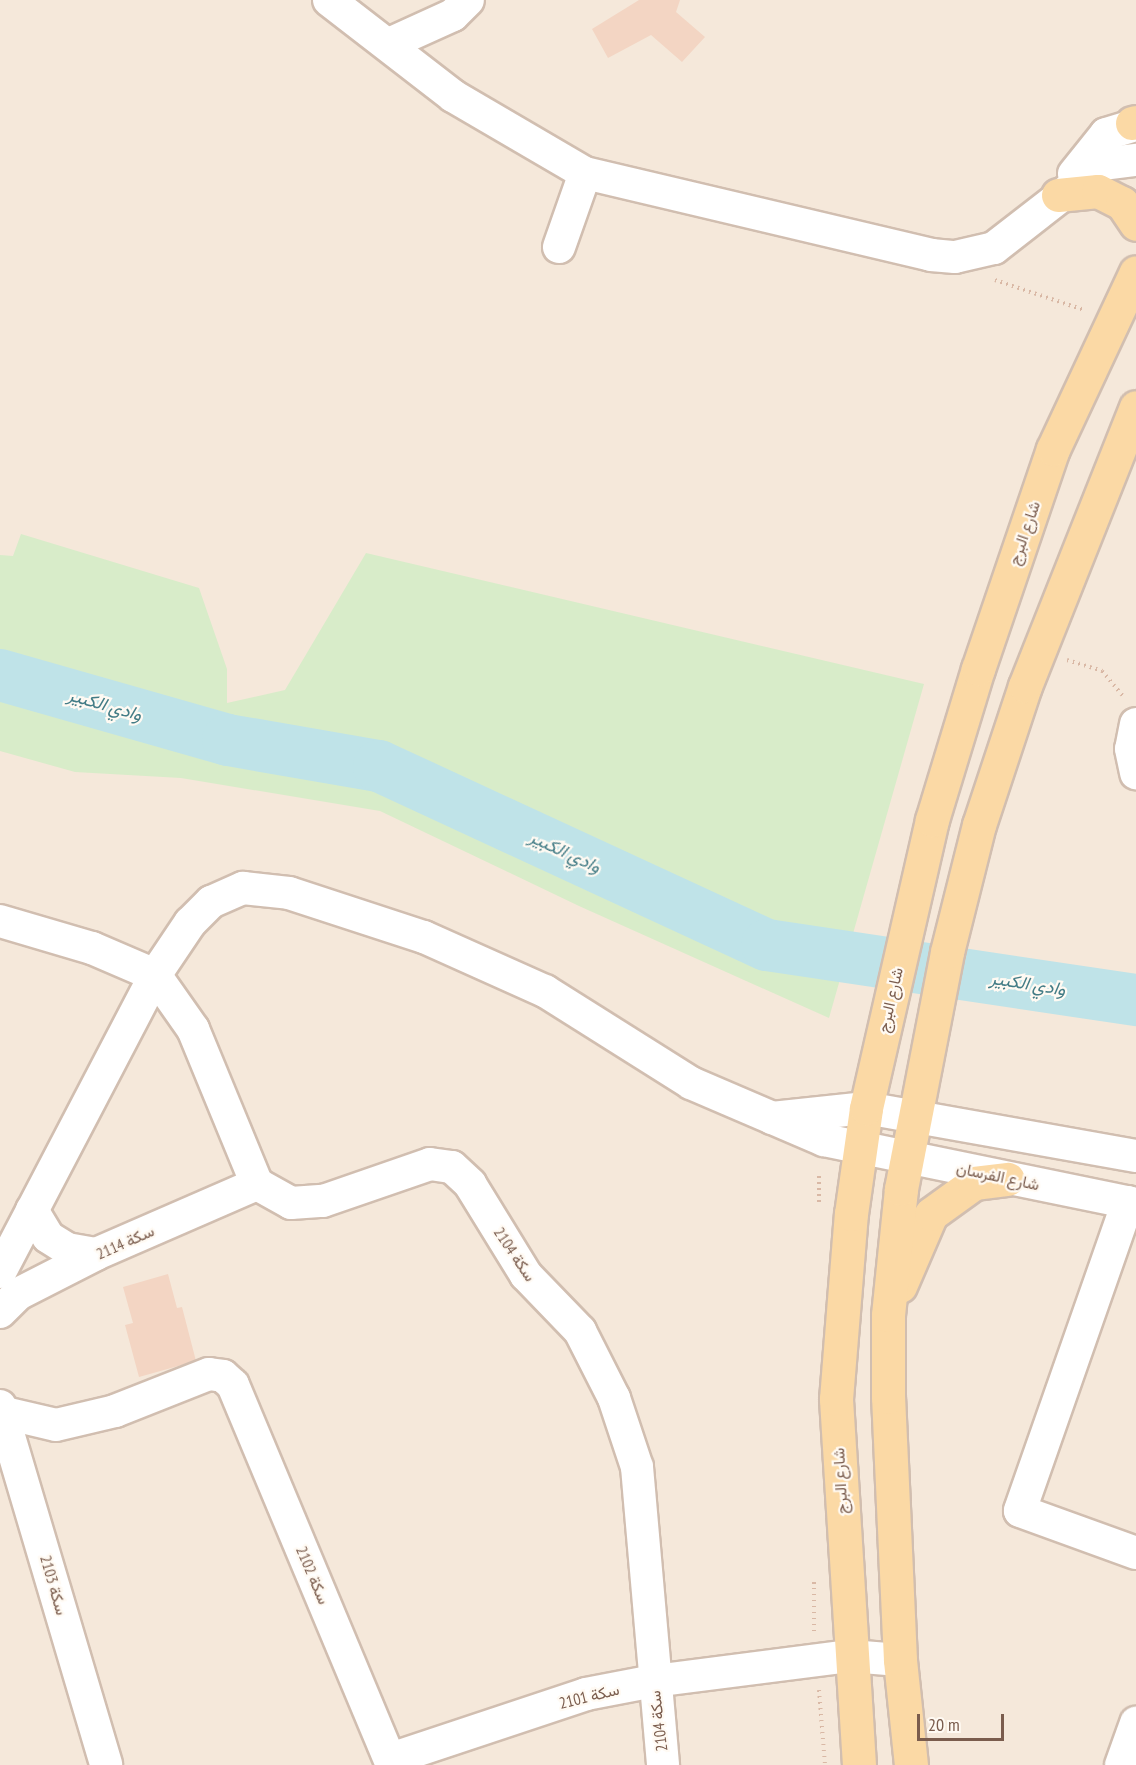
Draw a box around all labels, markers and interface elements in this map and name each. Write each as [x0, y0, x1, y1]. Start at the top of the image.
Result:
street label: شارع البرج [1004, 499, 1044, 567]
water label: وادي الكبير [65, 684, 145, 726]
water label: وادي الكبير [526, 826, 604, 878]
street label: شارع البرج [873, 966, 907, 1034]
water label: وادي الكبير [989, 967, 1067, 1001]
street label: شارع الفرسان [955, 1158, 1041, 1194]
street label: سكة 2114 [93, 1221, 157, 1263]
street label: سكة 2104 [490, 1223, 540, 1285]
street label: شارع البرج [829, 1447, 851, 1515]
street label: سكة 2102 [292, 1543, 334, 1607]
street label: سكة 2103 [36, 1553, 72, 1617]
street label: سكة 2101 [557, 1679, 621, 1713]
street label: سكة 2104 [645, 1689, 671, 1753]
scale bar [920, 1702, 1007, 1740]
text: 20 m [928, 1713, 960, 1736]

